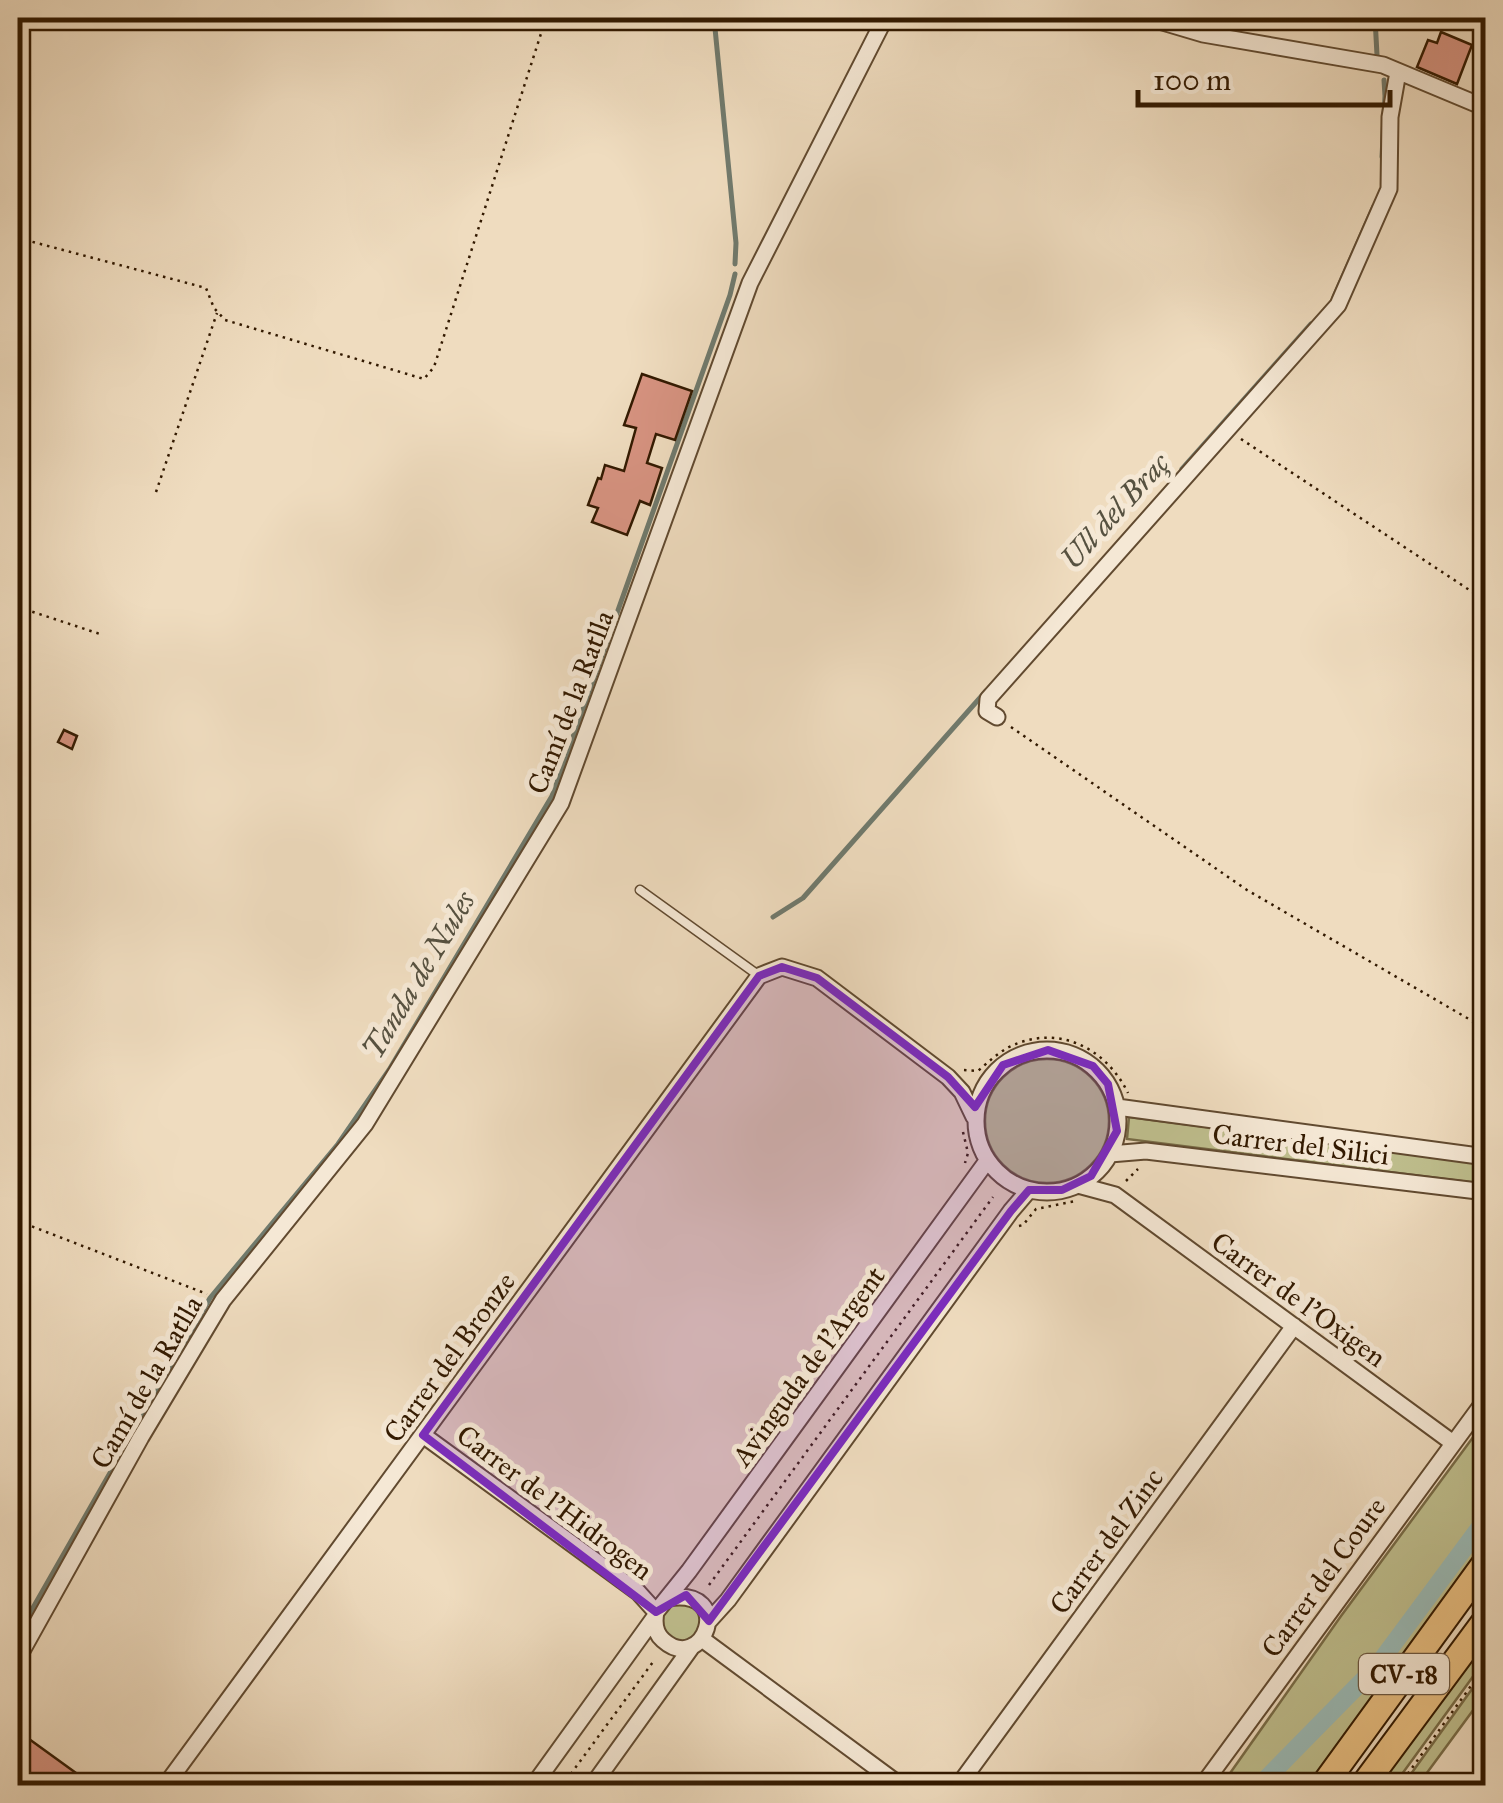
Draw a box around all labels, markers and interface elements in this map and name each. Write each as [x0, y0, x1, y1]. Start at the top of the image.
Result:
scale bar [1138, 45, 1390, 107]
text: 100 m [1153, 62, 1231, 98]
water label: Ull del Braç [1053, 444, 1177, 577]
street label: Camí de la Ratlla [519, 605, 622, 799]
water label: Tanda de Nules [355, 884, 484, 1065]
street label: Carrer del Silici [1211, 1116, 1392, 1173]
street label: Carrer de l'Oxigen [1204, 1224, 1393, 1375]
street label: Avinguda de l'Argent [724, 1259, 893, 1474]
street label: Carrer del Bronze [376, 1265, 523, 1449]
street label: Camí de la Ratlla [83, 1289, 210, 1475]
street label: Carrer de l'Hidrogen [450, 1417, 660, 1588]
street label: Carrer del Zinc [1042, 1462, 1171, 1621]
street label: Carrer del Coure [1254, 1490, 1393, 1664]
road number: CV-18 [1359, 1654, 1449, 1694]

